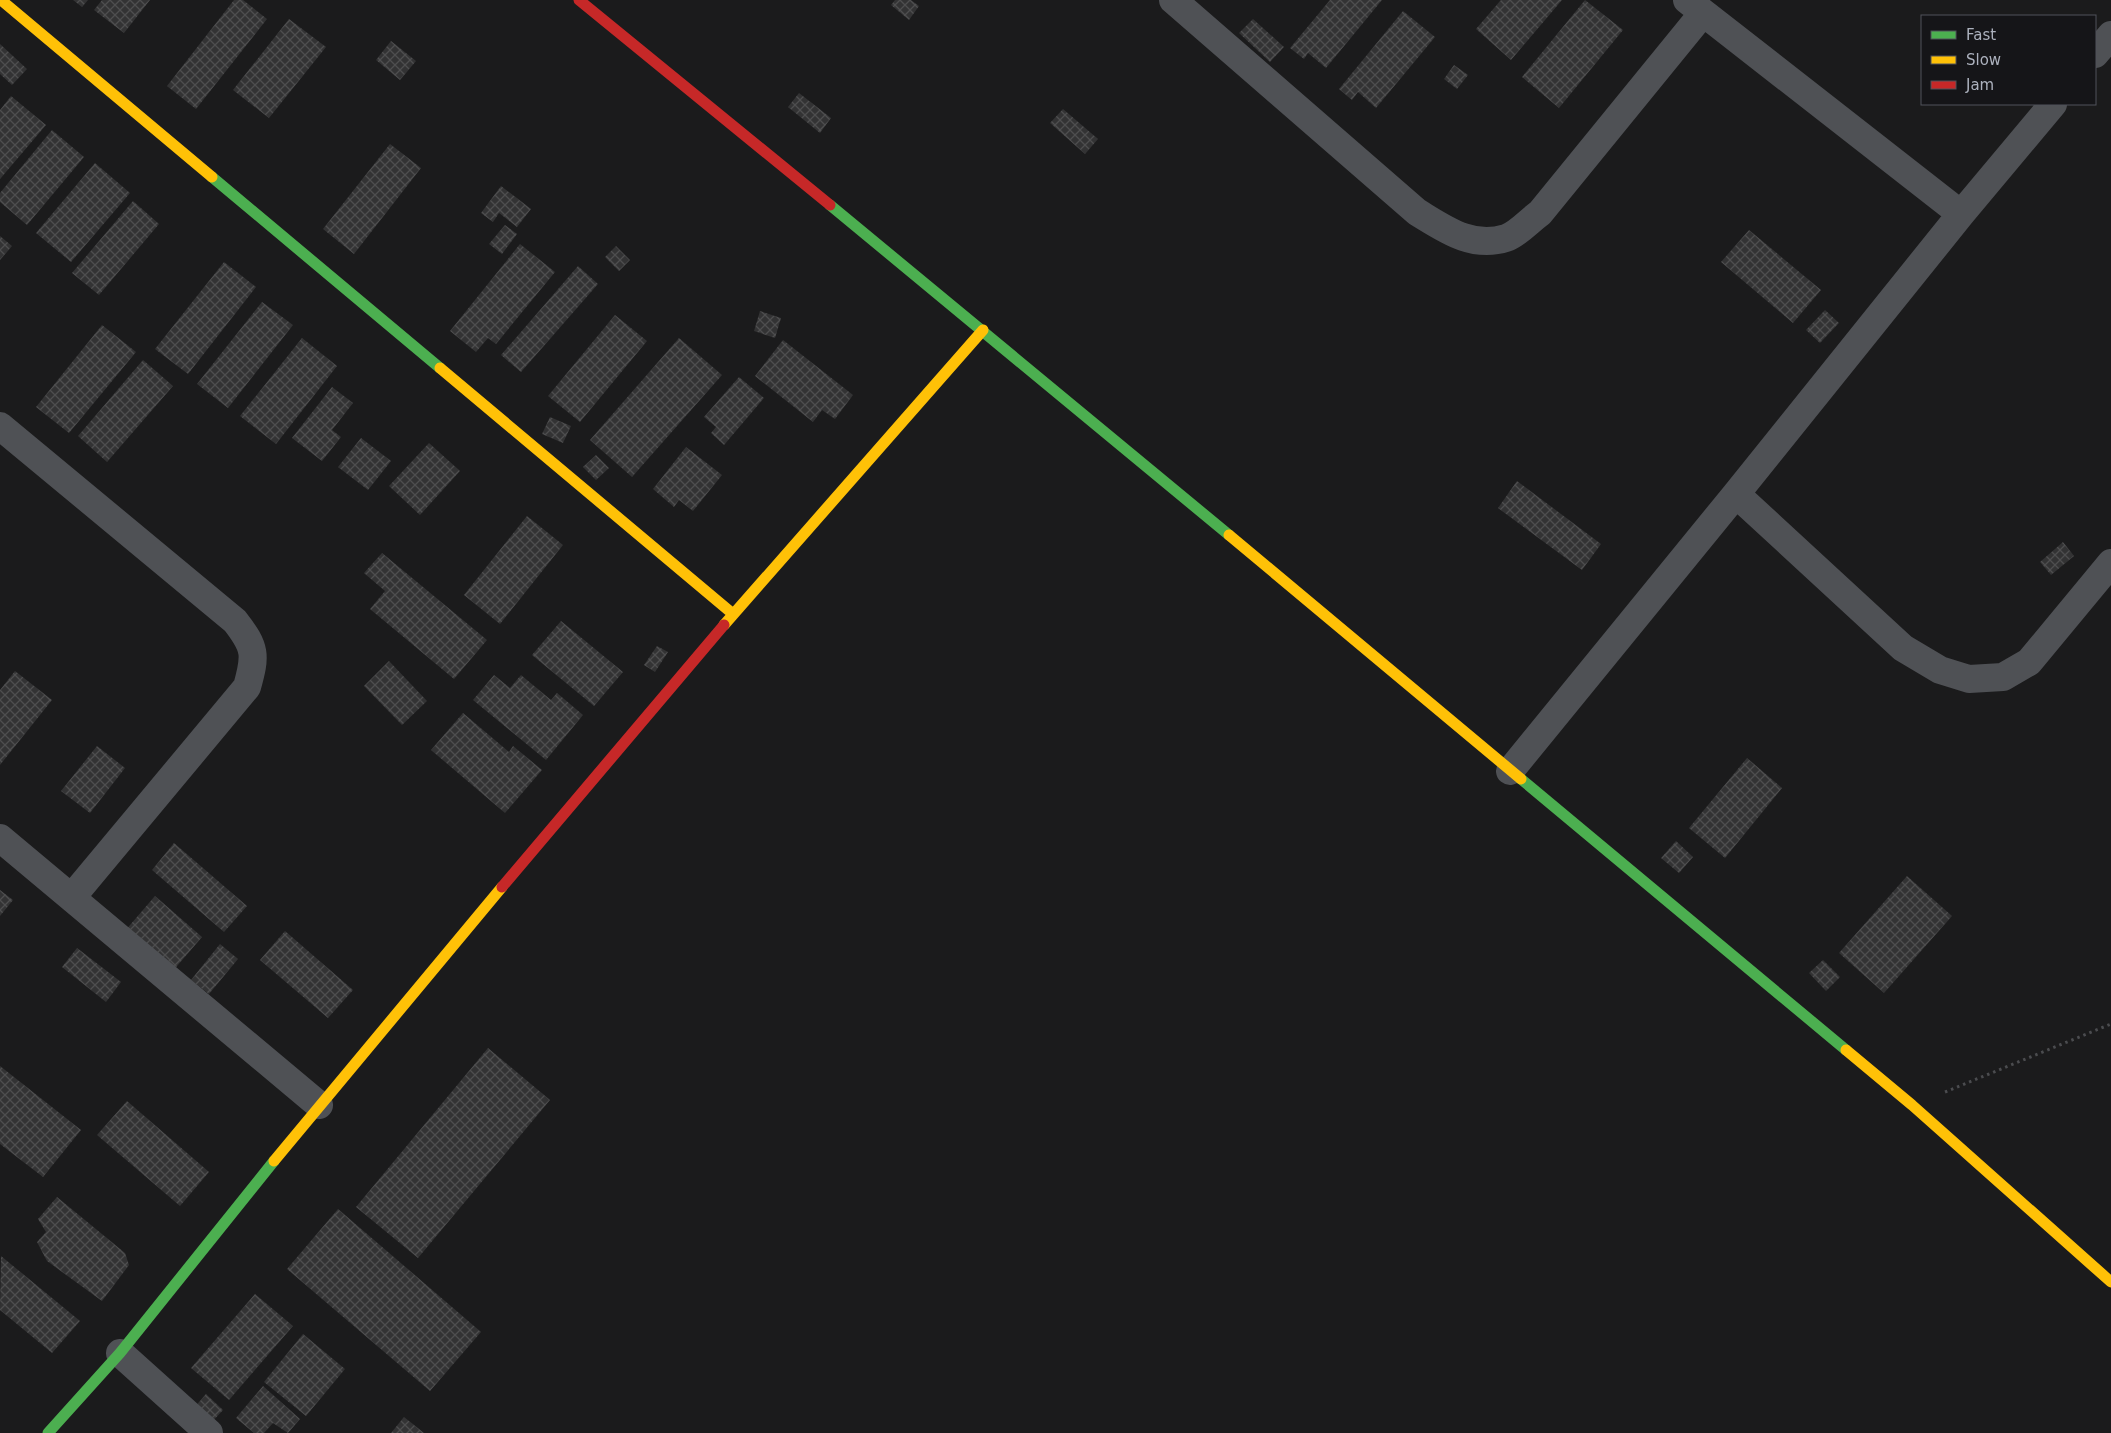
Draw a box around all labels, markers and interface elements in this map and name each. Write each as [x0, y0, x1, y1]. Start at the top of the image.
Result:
legend [1921, 15, 2096, 105]
text: Fast [1966, 26, 1996, 44]
text: Slow [1966, 51, 2001, 69]
text: Jam [1965, 76, 1994, 94]

